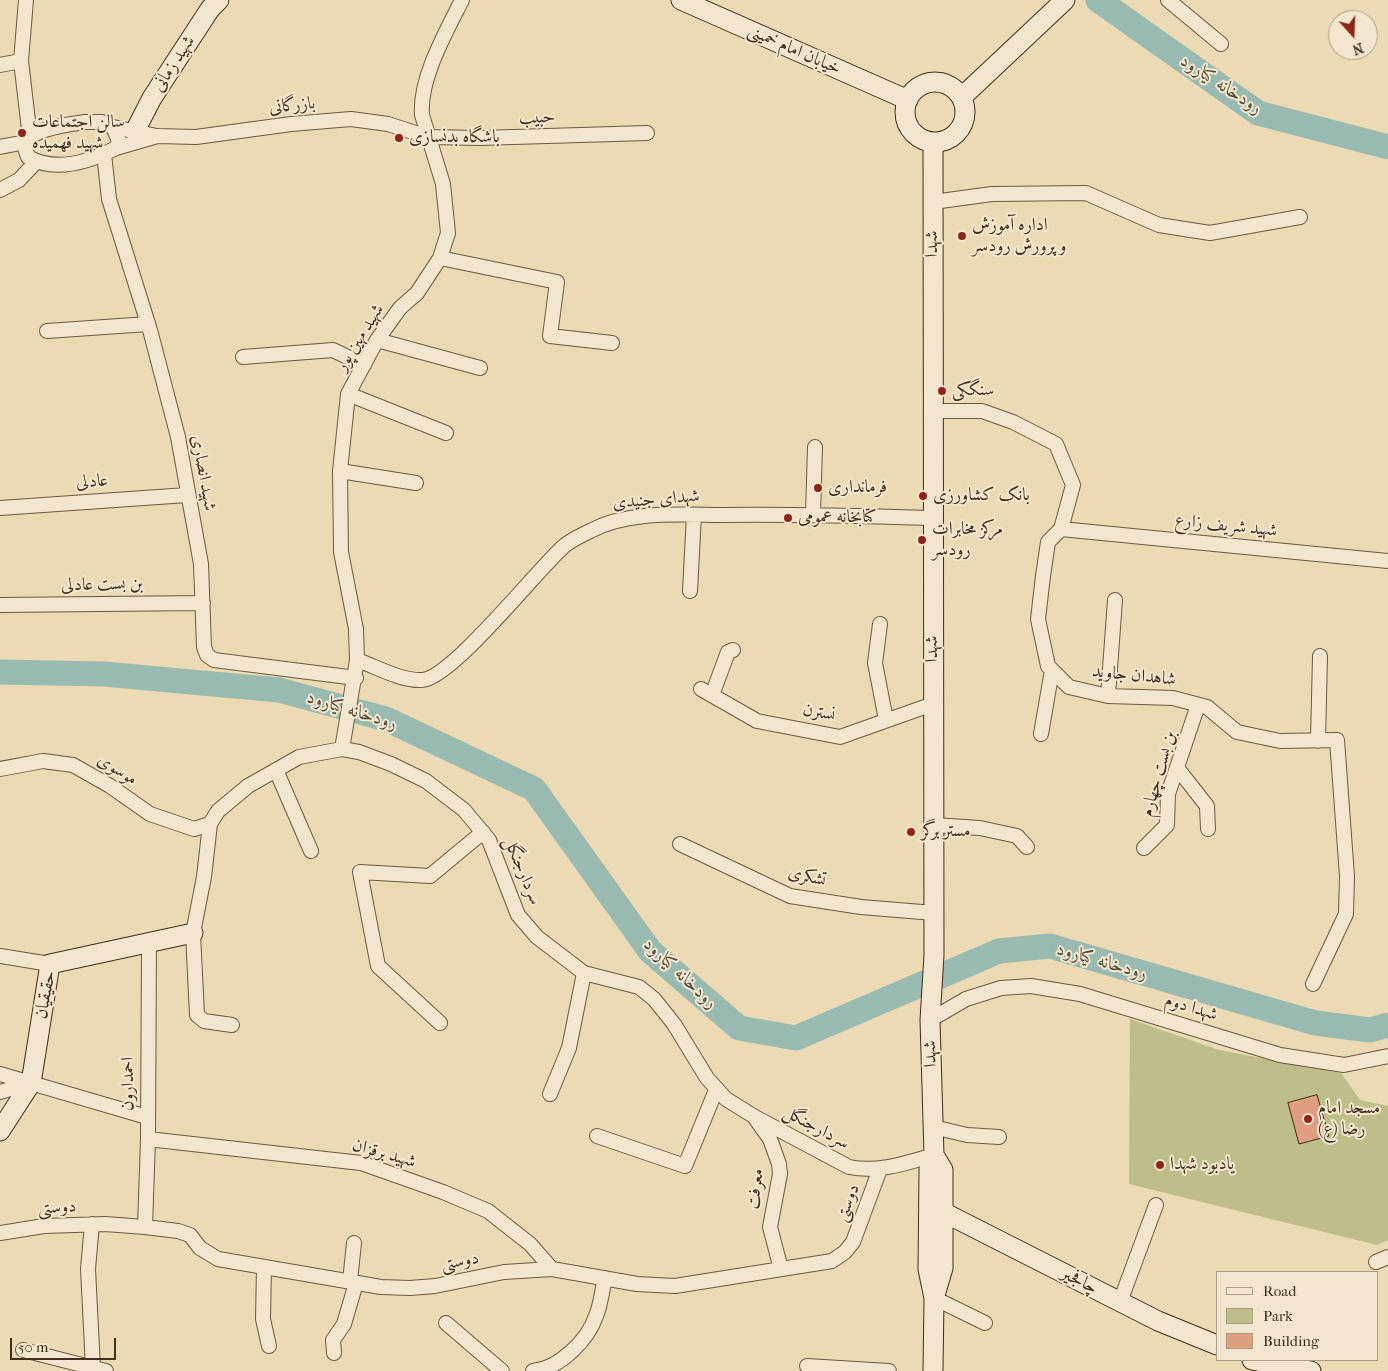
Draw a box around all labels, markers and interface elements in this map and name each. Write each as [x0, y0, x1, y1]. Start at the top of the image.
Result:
north arrow [1328, 10, 1378, 60]
street label: خیابان امام خمینی [744, 20, 844, 80]
street label: شهید زمانی [148, 32, 200, 96]
text: N [1350, 39, 1366, 58]
water label: رودخانه کیارود [1176, 50, 1266, 120]
street label: بازرگانی [268, 93, 316, 119]
street label: حبیب [518, 107, 556, 129]
place label: سالن اجتماعات شهید فهمیده [32, 112, 125, 154]
marker: سالن اجتماعات شهید فهمیده [16, 127, 28, 139]
place label: باشگاه بدنسازى [409, 127, 500, 149]
marker: باشگاه بدنسازى [393, 132, 405, 144]
place label: اداره آموزش و پرورش رودسر [972, 215, 1066, 258]
marker: اداره آموزش و پرورش رودسر [956, 230, 968, 242]
street label: شهدا [922, 231, 944, 257]
street label: شهید مهین پور [331, 300, 389, 376]
place label: سنگکى [952, 380, 994, 402]
marker: سنگکى [936, 385, 948, 397]
street label: شهید انصاری [186, 433, 220, 513]
street label: عادلی [75, 470, 109, 494]
place label: فرماندارى [828, 477, 887, 499]
marker: فرماندارى [812, 482, 824, 494]
street label: شهدای جنیدی [612, 485, 700, 515]
place label: بانک کشاورزى [933, 485, 1030, 507]
marker: بانک کشاورزى [917, 490, 929, 502]
place label: کتابخانه عمومى [798, 507, 877, 529]
street label: شهید شریف زارع [1174, 510, 1278, 542]
marker: کتابخانه عمومى [782, 512, 794, 524]
place label: مرکز مخابرات رودسر [932, 519, 1003, 562]
marker: مرکز مخابرات رودسر [916, 534, 928, 546]
street label: بن بست عادلی [61, 573, 143, 597]
street label: شهدا [922, 636, 944, 662]
street label: شاهدان جاوید [1091, 661, 1177, 691]
water label: رودخانه کیارود [304, 686, 400, 736]
street label: نسترن [801, 700, 837, 726]
street label: بن بست چهارم [1136, 729, 1182, 819]
street label: موسوی [93, 749, 141, 791]
place label: مستر برگر [921, 821, 970, 843]
marker: مستر برگر [905, 826, 917, 838]
street label: سردارجنگل [498, 834, 546, 908]
street label: تشکری [786, 862, 828, 892]
water label: رودخانه کیارود [638, 934, 722, 1014]
water label: رودخانه کیارود [1054, 938, 1150, 986]
street label: حقیقیان [31, 969, 61, 1021]
street label: شهدا دوم [1162, 990, 1220, 1026]
street label: شهدا [920, 1040, 942, 1068]
street label: احمدارون [118, 1057, 140, 1111]
place label: مسجد امام رضا (ع) [1318, 1098, 1380, 1140]
street label: سردارجنگل [779, 1102, 853, 1154]
marker: مسجد امام رضا (ع) [1302, 1113, 1314, 1125]
street label: شهید برقزان [350, 1135, 418, 1173]
place label: یادبود شهدا [1170, 1154, 1234, 1176]
marker: یادبود شهدا [1154, 1159, 1166, 1171]
street label: معرفت [743, 1167, 769, 1211]
street label: دوستی [831, 1181, 865, 1225]
street label: دوستی [37, 1196, 77, 1220]
street label: دوستی [439, 1248, 481, 1276]
street label: چافجیر [1057, 1263, 1101, 1299]
legend [1216, 1271, 1378, 1361]
text: Road [1263, 1282, 1296, 1300]
text: Park [1263, 1307, 1293, 1325]
scale bar [12, 1328, 119, 1360]
text: Building [1263, 1332, 1319, 1350]
text: 50 m [18, 1338, 48, 1356]

